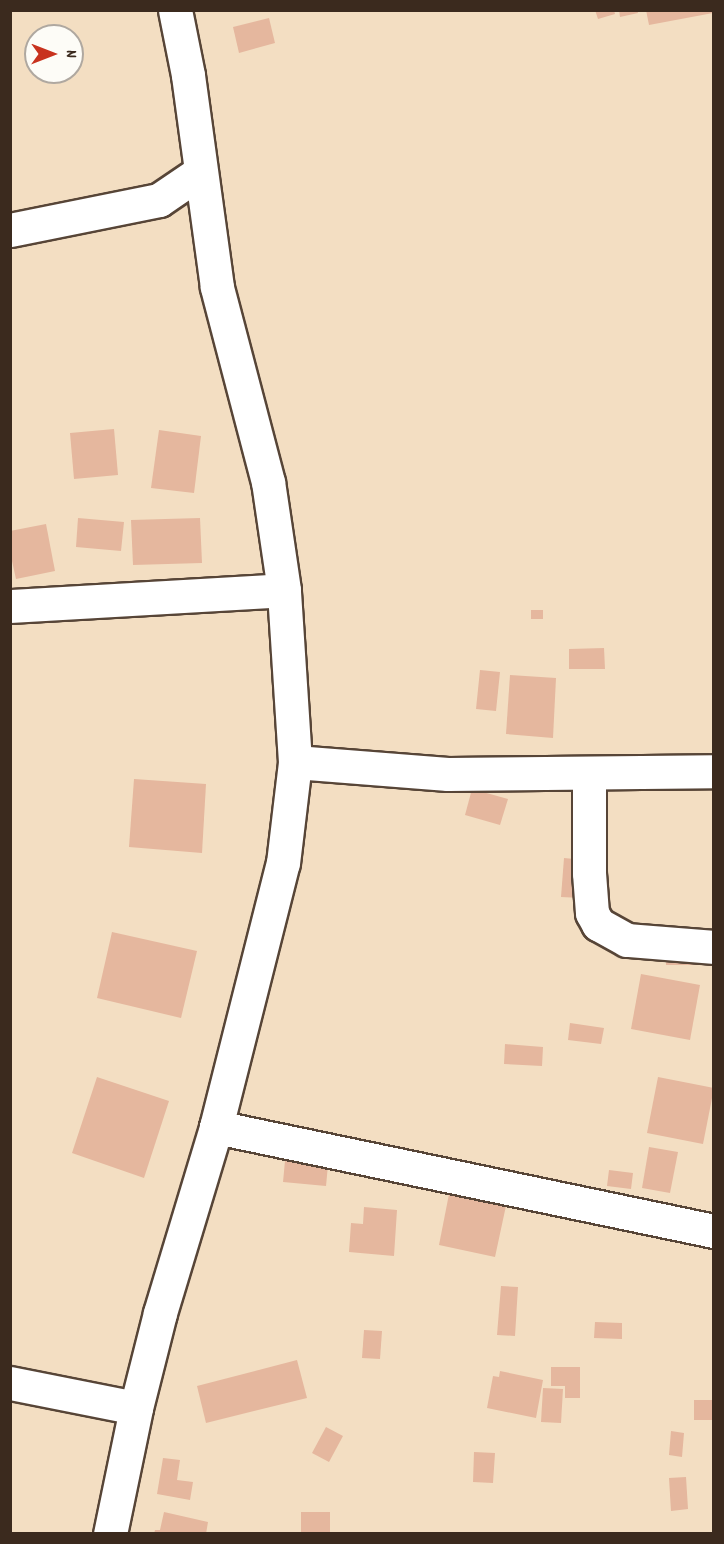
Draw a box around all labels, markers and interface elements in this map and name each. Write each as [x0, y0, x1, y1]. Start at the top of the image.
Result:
north arrow [24, 24, 84, 84]
text: N [59, 50, 82, 58]

